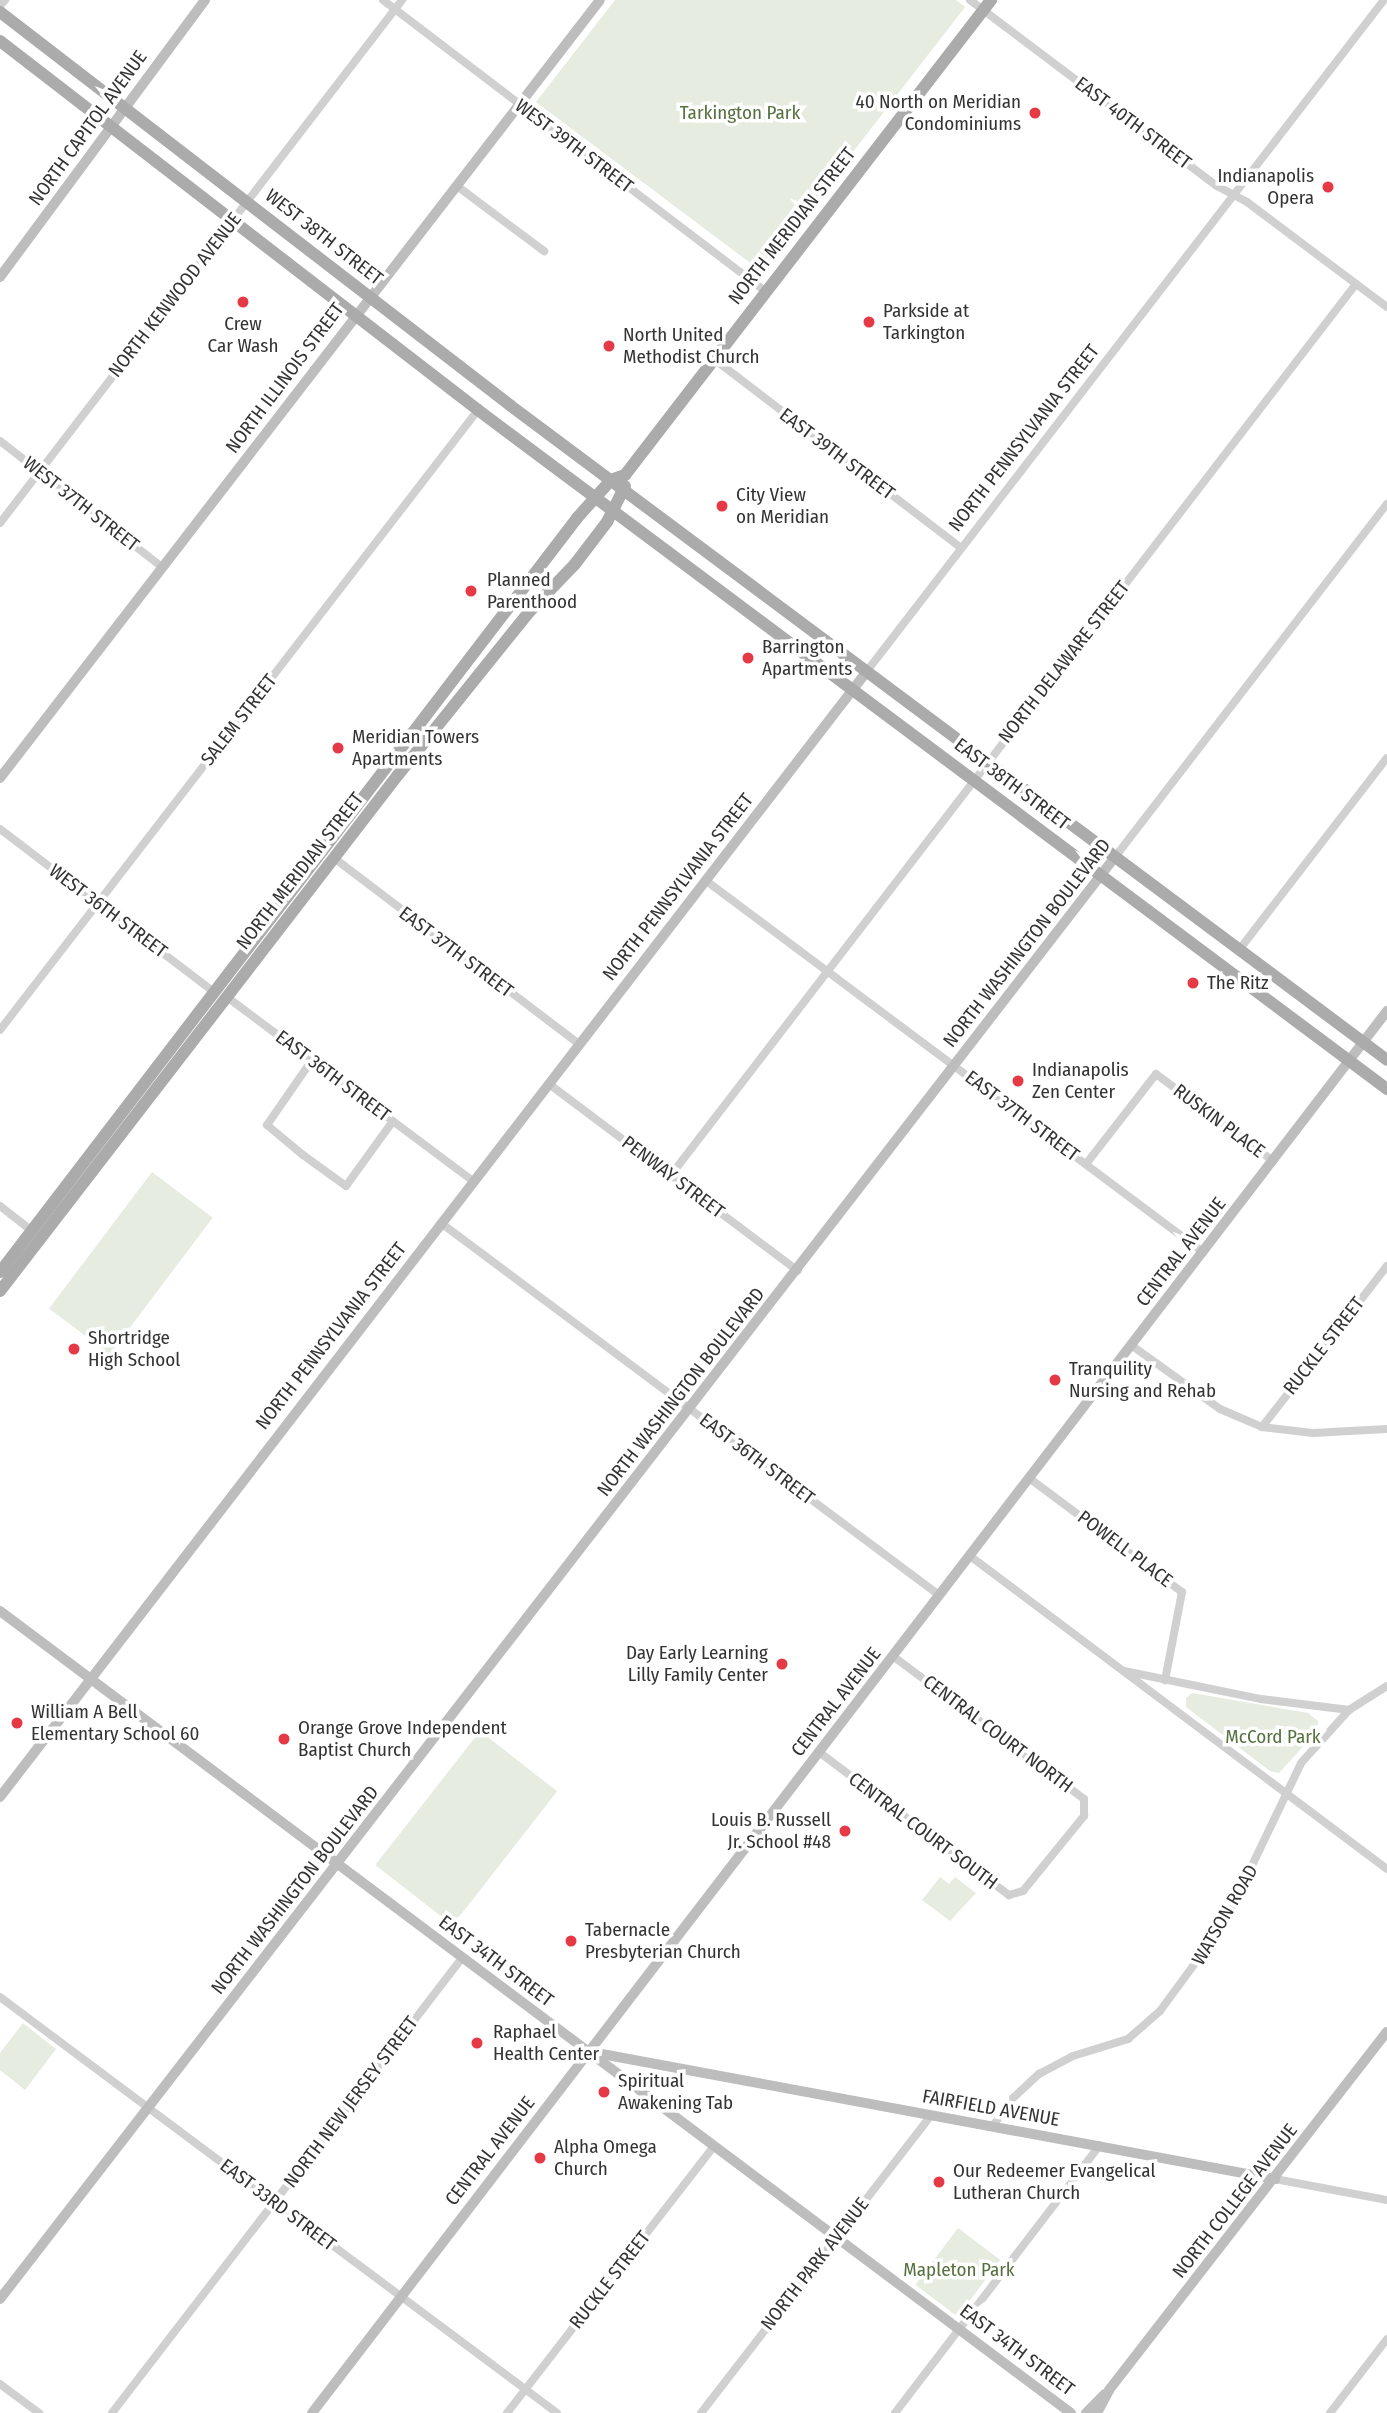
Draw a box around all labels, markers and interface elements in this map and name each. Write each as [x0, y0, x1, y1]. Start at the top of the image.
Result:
street label: NORTH CAPITOL AVENUE [24, 46, 152, 210]
street label: EAST 40TH STREET [1071, 72, 1195, 174]
place label: 40 North on Meridian Condominiums [856, 91, 1021, 135]
street label: WEST 39TH STREET [510, 94, 638, 198]
park label: Tarkington Park [680, 102, 800, 124]
marker: 40 North on Meridian Condominiums [1027, 105, 1043, 121]
street label: NORTH MERIDIAN STREET [724, 143, 860, 309]
place label: Indianapolis Opera [1217, 165, 1314, 209]
marker: Indianapolis Opera [1320, 179, 1336, 195]
street label: WEST 38TH STREET [261, 184, 387, 290]
street label: NORTH KENWOOD AVENUE [104, 208, 246, 382]
marker: Crew Car Wash [235, 294, 251, 310]
street label: NORTH ILLINOIS STREET [221, 298, 349, 458]
place label: Parkside at Tarkington [883, 300, 969, 344]
place label: Crew Car Wash [208, 313, 278, 357]
marker: Parkside at Tarkington [861, 314, 877, 330]
place label: North United Methodist Church [623, 324, 760, 368]
marker: North United Methodist Church [601, 338, 617, 354]
street label: NORTH PENNSYLVANIA STREET [944, 340, 1104, 536]
street label: EAST 39TH STREET [775, 403, 899, 505]
street label: WEST 37TH STREET [18, 452, 144, 556]
place label: City View on Meridian [736, 484, 829, 528]
marker: City View on Meridian [714, 498, 730, 514]
place label: Planned Parenthood [487, 569, 577, 613]
street label: NORTH DELAWARE STREET [994, 576, 1134, 748]
marker: Planned Parenthood [461, 581, 481, 601]
place label: Barrington Apartments [762, 636, 852, 680]
marker: Barrington Apartments [740, 650, 756, 666]
street label: SALEM STREET [196, 670, 282, 770]
place label: Meridian Towers Apartments [352, 726, 479, 770]
street label: EAST 38TH STREET [950, 733, 1074, 835]
marker: Meridian Towers Apartments [330, 740, 346, 756]
street label: NORTH MERIDIAN STREET [232, 788, 368, 954]
street label: NORTH PENNSYLVANIA STREET [598, 789, 758, 985]
street label: NORTH WASHINGTON BOULEVARD [939, 834, 1115, 1052]
street label: WEST 36TH STREET [45, 859, 171, 963]
street label: EAST 37TH STREET [394, 902, 518, 1002]
place label: The Ritz [1207, 972, 1269, 994]
marker: The Ritz [1185, 975, 1201, 991]
street label: EAST 36TH STREET [271, 1025, 395, 1127]
place label: Indianapolis Zen Center [1032, 1059, 1129, 1103]
street label: EAST 37TH STREET [960, 1066, 1084, 1166]
marker: Indianapolis Zen Center [1010, 1073, 1026, 1089]
street label: RUSKIN PLACE [1169, 1079, 1269, 1163]
street label: PENWAY STREET [617, 1131, 729, 1223]
street label: CENTRAL AVENUE [1131, 1193, 1231, 1311]
street label: NORTH PENNSYLVANIA STREET [251, 1238, 411, 1434]
street label: NORTH WASHINGTON BOULEVARD [593, 1283, 769, 1501]
street label: RUCKLE STREET [1279, 1293, 1369, 1399]
place label: Shortridge High School [88, 1327, 180, 1371]
marker: Shortridge High School [66, 1341, 82, 1357]
place label: Tranquility Nursing and Rehab [1069, 1358, 1216, 1402]
marker: Tranquility Nursing and Rehab [1047, 1372, 1063, 1388]
street label: EAST 36TH STREET [695, 1408, 819, 1510]
street label: POWELL PLACE [1073, 1506, 1177, 1592]
place label: Day Early Learning Lilly Family Center [626, 1642, 768, 1686]
street label: CENTRAL AVENUE [786, 1643, 886, 1761]
marker: Day Early Learning Lilly Family Center [774, 1656, 790, 1672]
street label: CENTRAL COURT NORTH [919, 1670, 1077, 1798]
place label: William A Bell Elementary School 60 [31, 1701, 199, 1745]
marker: William A Bell Elementary School 60 [9, 1715, 25, 1731]
place label: Orange Grove Independent Baptist Church [298, 1717, 507, 1761]
park label: McCord Park [1225, 1726, 1321, 1748]
marker: Orange Grove Independent Baptist Church [276, 1731, 292, 1747]
street label: CENTRAL COURT SOUTH [844, 1768, 1002, 1894]
street label: NORTH WASHINGTON BOULEVARD [207, 1781, 383, 1999]
place label: Louis B. Russell Jr. School #48 [711, 1809, 831, 1853]
marker: Louis B. Russell Jr. School #48 [837, 1823, 853, 1839]
street label: WATSON ROAD [1187, 1861, 1263, 1969]
street label: EAST 34TH STREET [434, 1911, 558, 2011]
place label: Tabernacle Presbyterian Church [585, 1919, 741, 1963]
marker: Tabernacle Presbyterian Church [563, 1933, 579, 1949]
street label: NORTH NEW JERSEY STREET [279, 2012, 423, 2192]
place label: Raphael Health Center [493, 2021, 599, 2065]
marker: Raphael Health Center [467, 2033, 487, 2053]
place label: Spiritual Awakening Tab [618, 2070, 733, 2114]
marker: Spiritual Awakening Tab [596, 2084, 612, 2100]
street label: FAIRFIELD AVENUE [921, 2085, 1061, 2131]
street label: CENTRAL AVENUE [440, 2092, 540, 2210]
street label: NORTH COLLEGE AVENUE [1168, 2119, 1302, 2283]
place label: Alpha Omega Church [554, 2136, 657, 2180]
marker: Alpha Omega Church [532, 2150, 548, 2166]
street label: EAST 33RD STREET [216, 2154, 340, 2256]
place label: Our Redeemer Evangelical Lutheran Church [953, 2160, 1155, 2204]
marker: Our Redeemer Evangelical Lutheran Church [931, 2174, 947, 2190]
street label: NORTH PARK AVENUE [756, 2193, 874, 2335]
street label: RUCKLE STREET [565, 2227, 655, 2333]
park label: Mapleton Park [903, 2259, 1015, 2281]
street label: EAST 34TH STREET [955, 2300, 1079, 2400]

